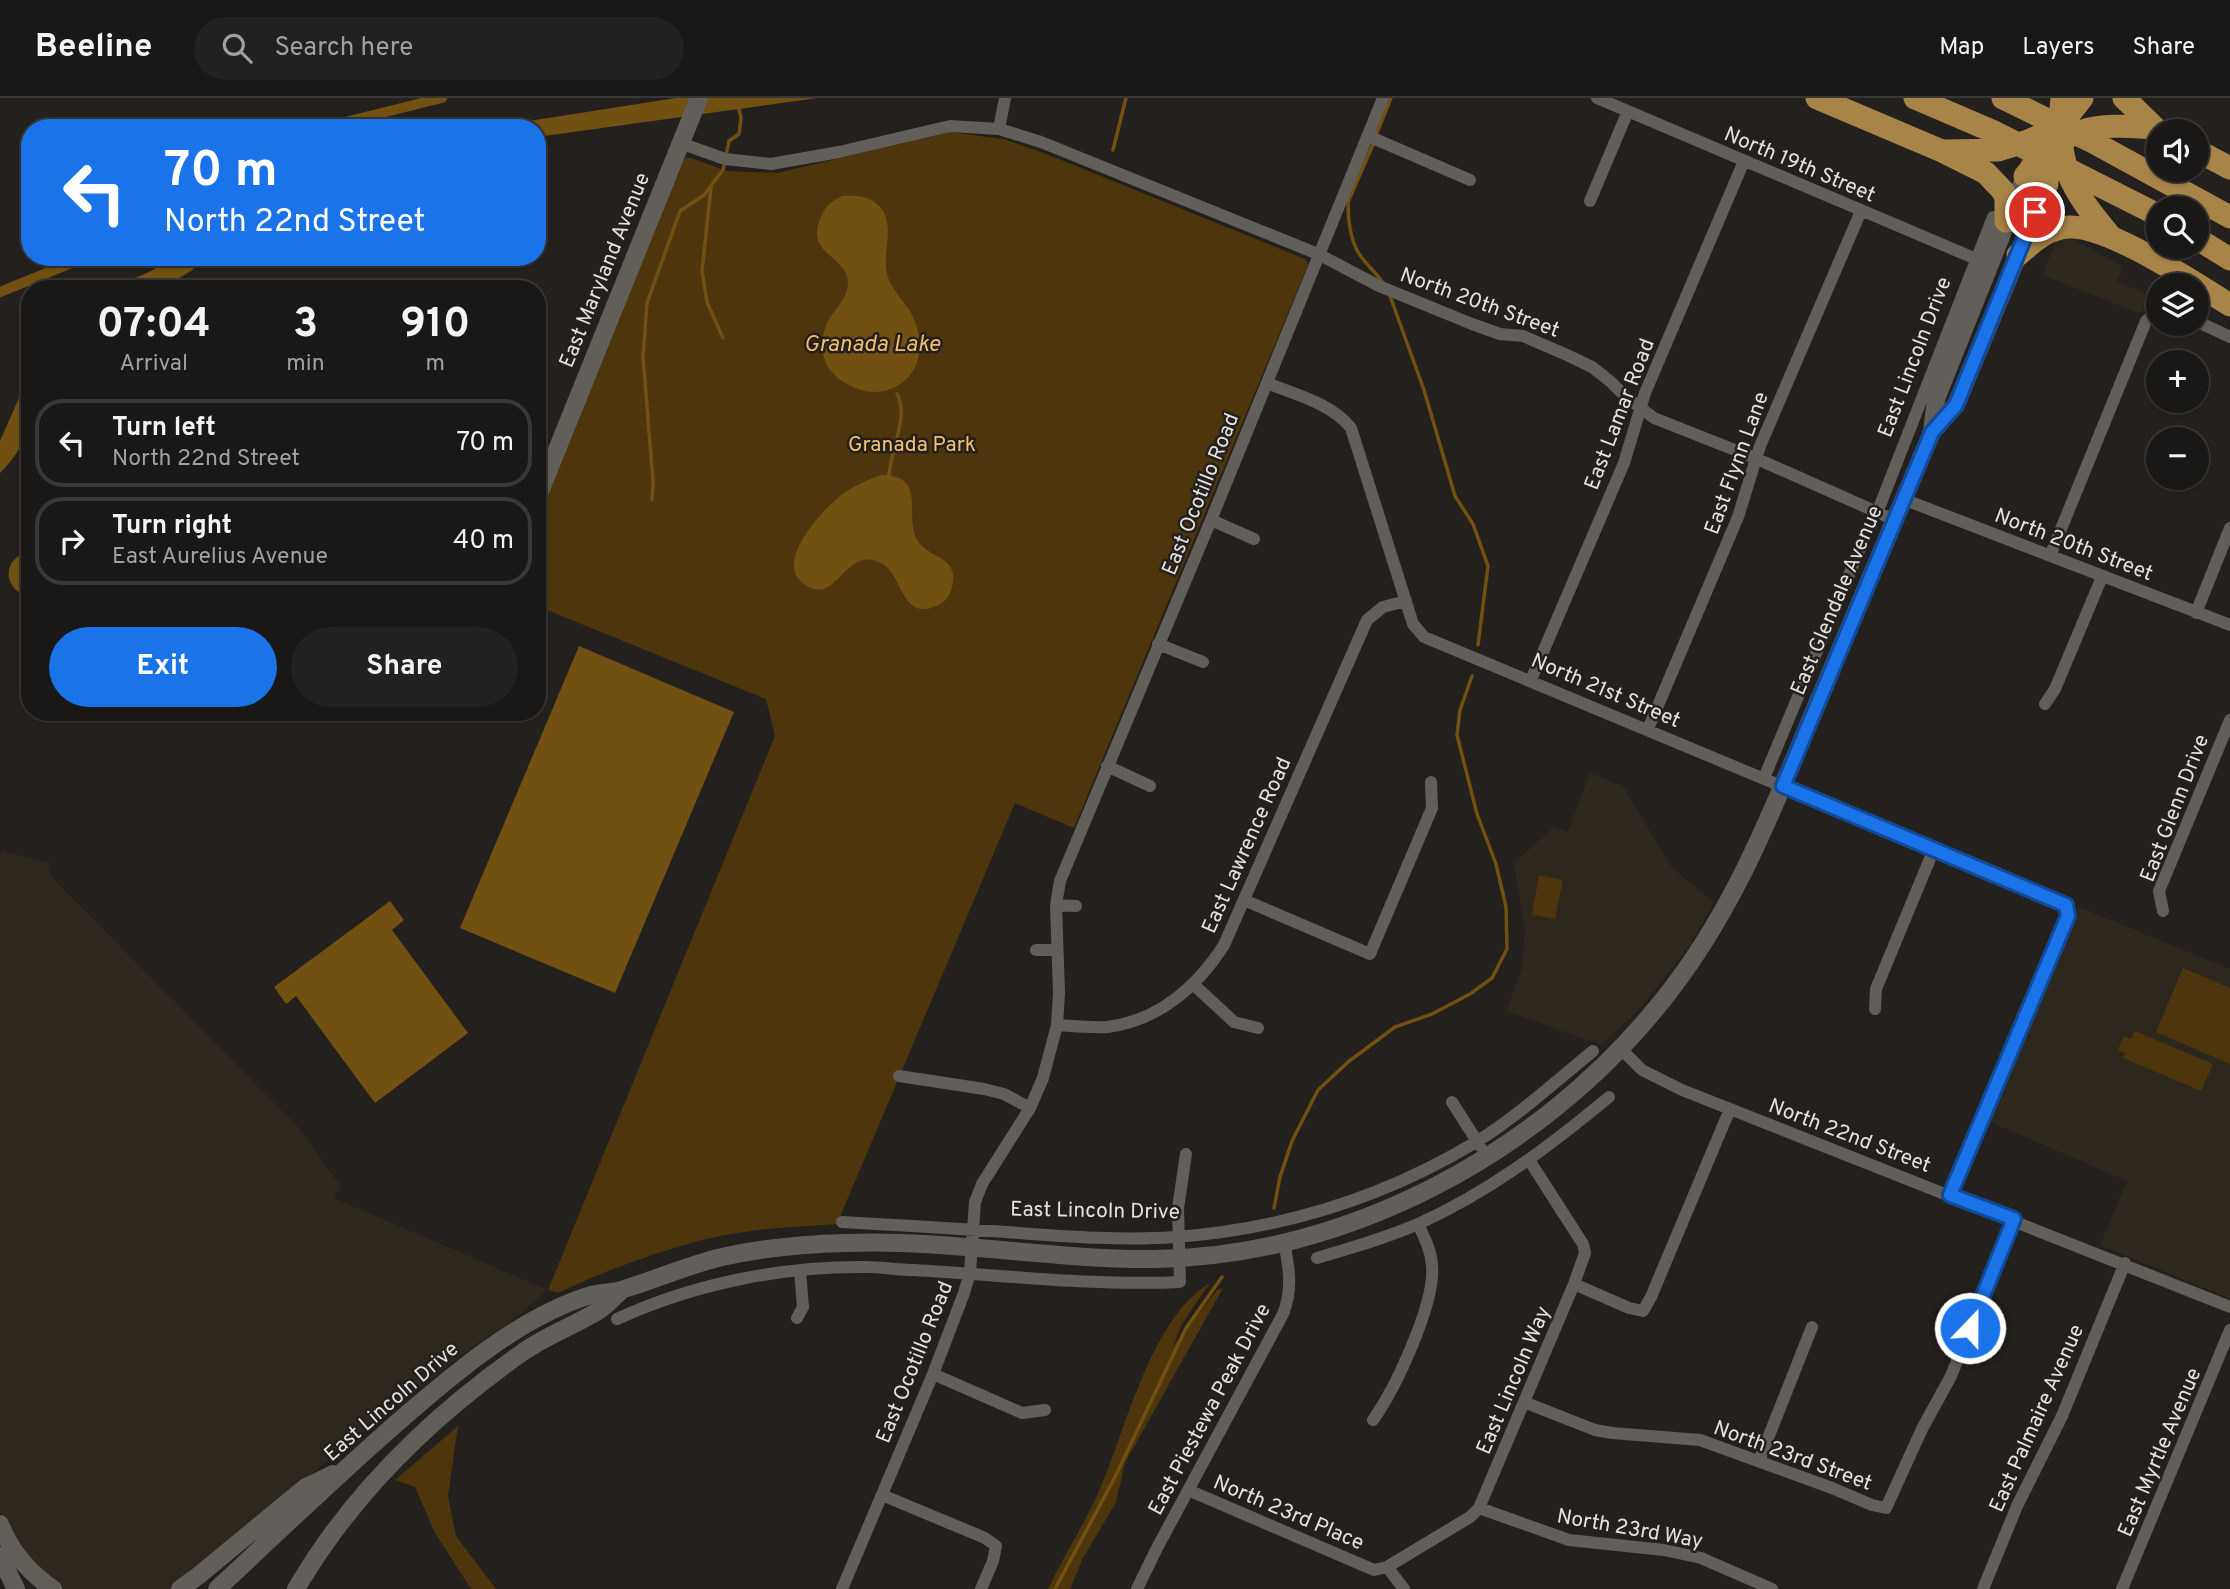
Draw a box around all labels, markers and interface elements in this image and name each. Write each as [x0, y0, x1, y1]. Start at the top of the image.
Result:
search box [194, 17, 684, 80]
text: Beeline [35, 27, 152, 69]
icon: search [218, 29, 256, 67]
text: Search here [274, 32, 413, 65]
text: Map [1939, 33, 1984, 63]
text: Layers [2022, 33, 2094, 63]
text: Share [2132, 33, 2195, 63]
map controls [2146, 119, 2209, 490]
button: sound [2146, 119, 2209, 182]
street label: North 19th Street [1720, 121, 1879, 209]
text: 70 m [164, 142, 278, 204]
icon: left [49, 147, 140, 238]
street label: East Maryland Avenue [554, 169, 657, 372]
pin [2005, 182, 2065, 242]
icon: arrive [2016, 193, 2054, 231]
button: search [2146, 196, 2209, 259]
text: North 22nd Street [164, 203, 426, 243]
street label: North 20th Street [1396, 262, 1563, 345]
button: layers [2146, 273, 2209, 336]
street label: East Lincoln Drive [1872, 274, 1958, 442]
text: 07:04 [97, 299, 211, 352]
text: 3 [293, 299, 318, 352]
text: 910 [400, 299, 470, 352]
water label: Granada Lake [804, 331, 941, 360]
street label: East Lamar Road [1579, 335, 1662, 494]
text: Arrival [119, 350, 188, 379]
text: min [286, 350, 325, 379]
text: m [426, 350, 445, 379]
button: + [2146, 350, 2209, 413]
street label: East Flynn Lane [1699, 388, 1776, 539]
street label: East Ocotillo Road [1157, 410, 1246, 580]
text: Turn left [112, 412, 216, 445]
icon: left [53, 424, 91, 462]
text: 70 m [456, 427, 514, 460]
button: − [2146, 427, 2209, 490]
park label: Granada Park [848, 432, 976, 459]
text: North 22nd Street [112, 445, 300, 474]
street label: East Glendale Avenue [1785, 502, 1890, 700]
street label: North 20th Street [1990, 503, 2157, 588]
text: Turn right [112, 510, 232, 543]
icon: right [53, 522, 91, 560]
text: 40 m [453, 525, 514, 558]
text: East Aurelius Avenue [112, 543, 328, 572]
button: Exit [49, 627, 277, 707]
button: Share [291, 627, 518, 707]
street label: North 21st Street [1527, 648, 1684, 735]
street label: East Glenn Drive [2135, 731, 2216, 886]
street label: East Lawrence Road [1196, 753, 1298, 938]
street label: North 22nd Street [1764, 1093, 1934, 1180]
street label: East Lincoln Drive [1010, 1197, 1180, 1226]
street label: East Ocotillo Road [871, 1278, 960, 1448]
position arrow [1933, 1291, 2007, 1365]
street label: East Piestewa Peak Drive [1143, 1299, 1278, 1520]
street label: East Lincoln Way [1471, 1302, 1558, 1459]
street label: East Palmaire Avenue [1984, 1320, 2091, 1517]
street label: East Lincoln Drive [319, 1336, 465, 1468]
street label: East Myrtle Avenue [2113, 1364, 2208, 1541]
street label: North 23rd Street [1709, 1415, 1876, 1498]
street label: North 23rd Place [1209, 1469, 1368, 1557]
street label: North 23rd Way [1555, 1503, 1705, 1556]

